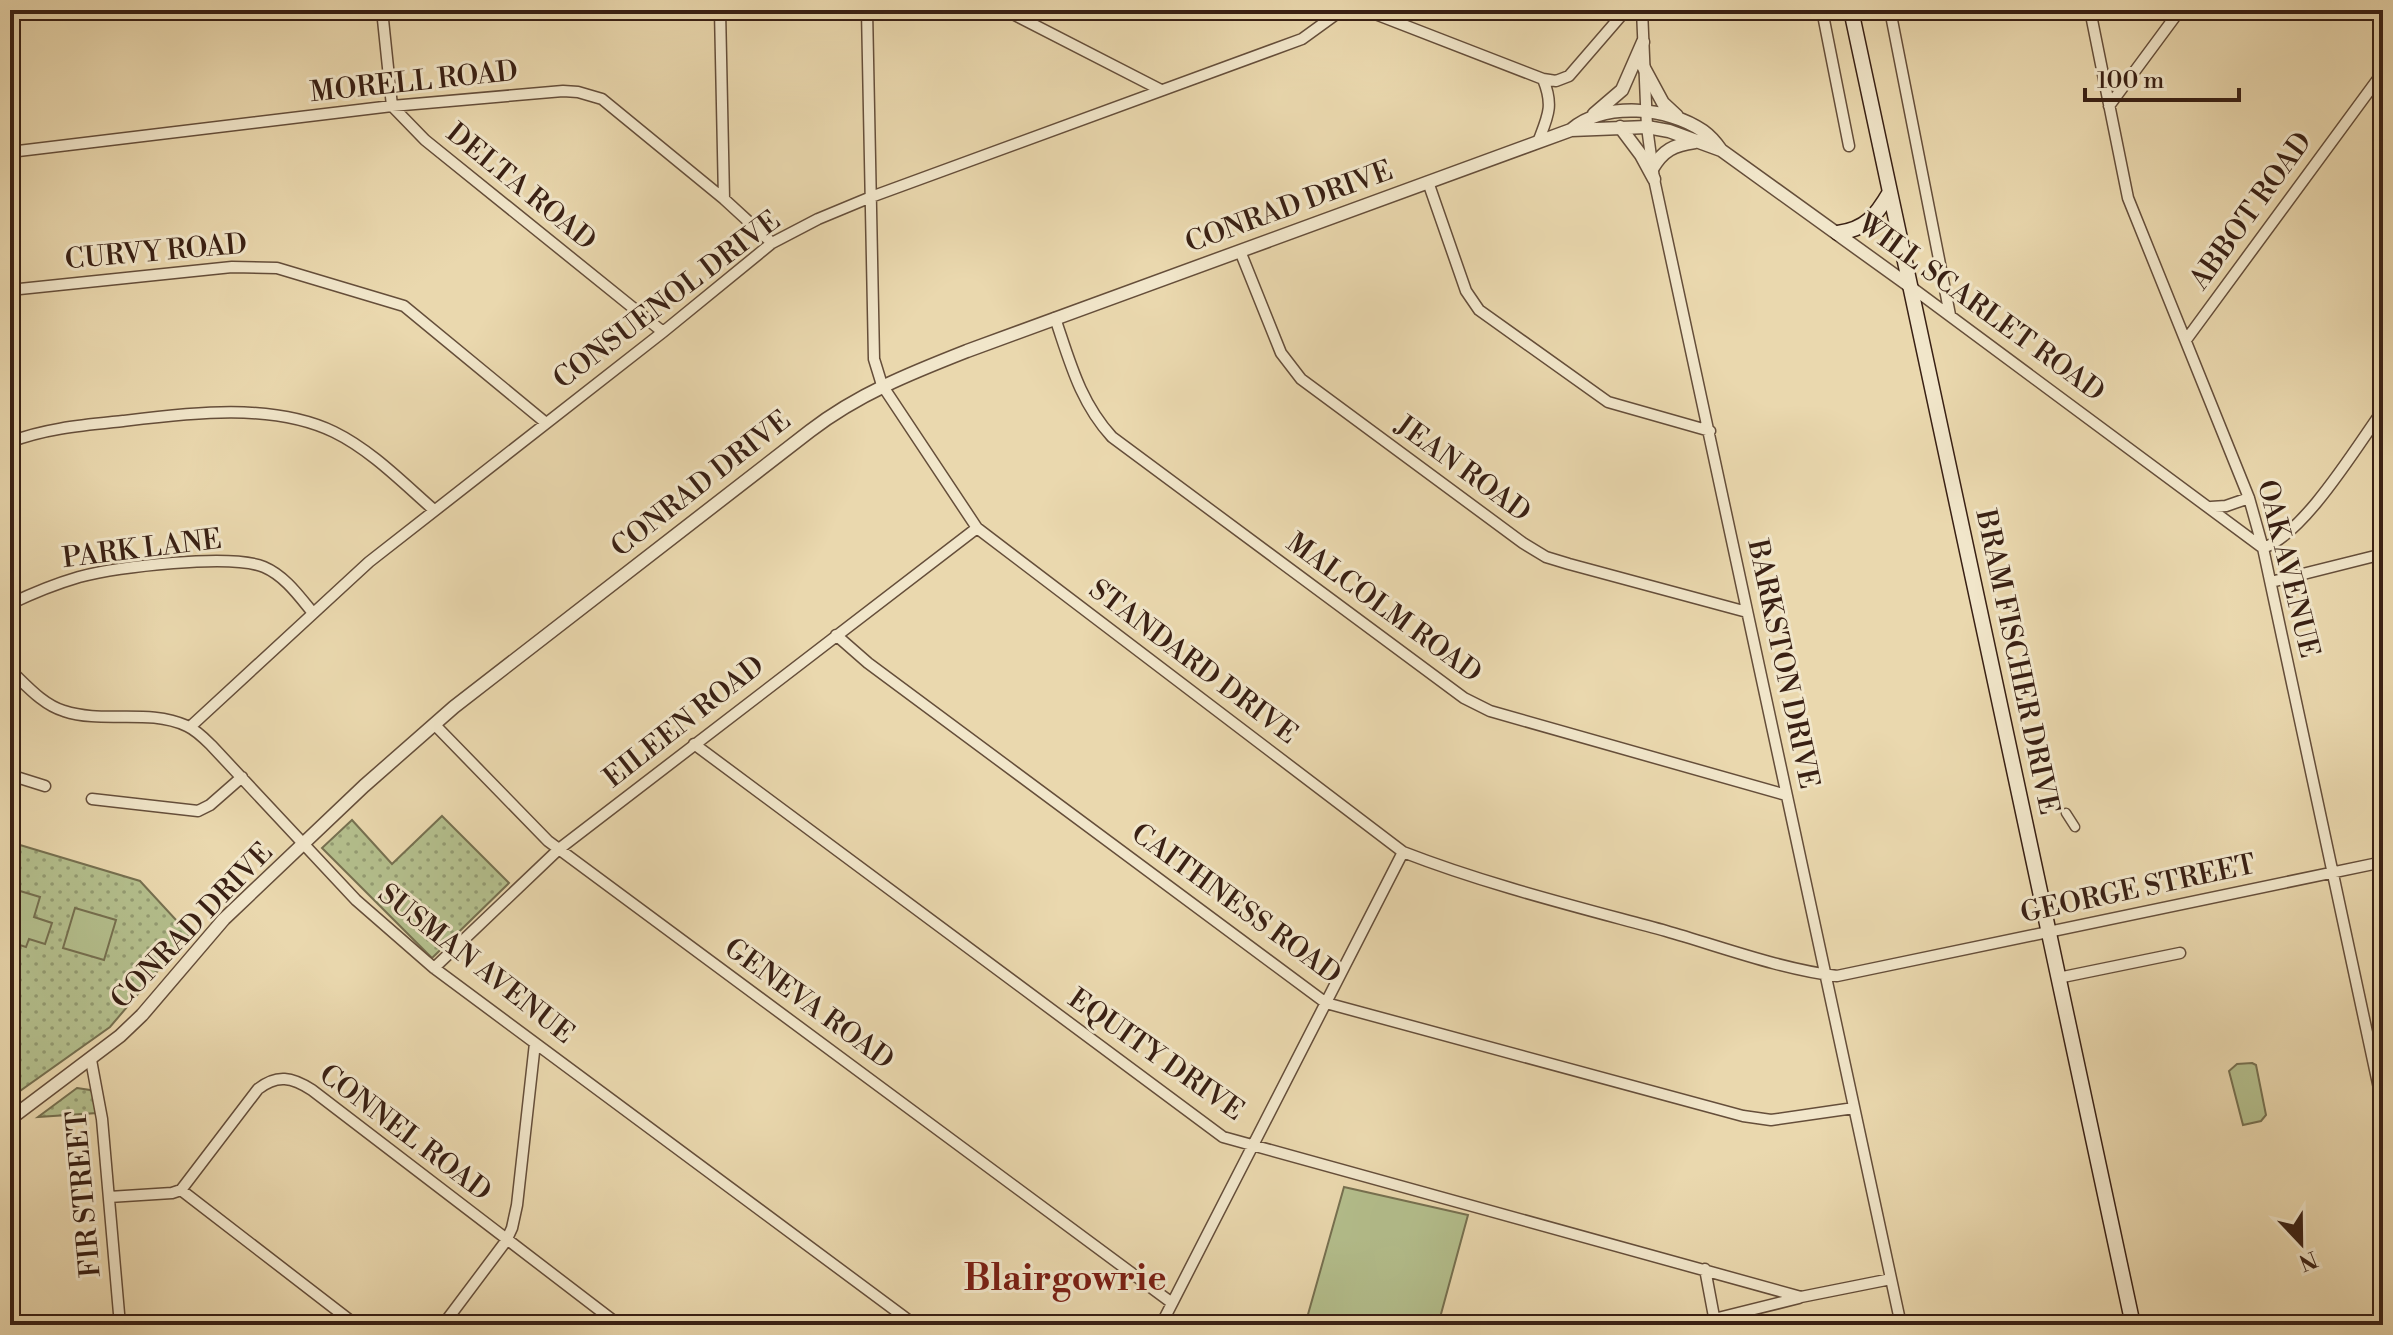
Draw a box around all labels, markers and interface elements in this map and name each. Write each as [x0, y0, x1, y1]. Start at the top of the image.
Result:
scale bar [2085, 52, 2239, 102]
street label: MORELL ROAD [308, 54, 520, 110]
text: 100 m [2097, 66, 2164, 96]
street label: DELTA ROAD [439, 116, 603, 258]
street label: ABBOT ROAD [2182, 125, 2320, 297]
street label: CONRAD DRIVE [1181, 153, 1397, 261]
street label: CONSUENOL DRIVE [547, 203, 787, 397]
street label: WILL SCARLET ROAD [1850, 206, 2111, 409]
street label: CURVY ROAD [64, 227, 248, 277]
street label: CONRAD DRIVE [604, 403, 798, 565]
street label: JEAN ROAD [1388, 408, 1537, 530]
street label: OAK AVENUE [2249, 476, 2327, 662]
street label: BRAM FISCHER DRIVE [1967, 505, 2066, 818]
street label: PARK LANE [60, 522, 224, 576]
street label: MALCOLM ROAD [1280, 525, 1488, 691]
street label: BARKSTON DRIVE [1739, 535, 1826, 792]
street label: STANDARD DRIVE [1082, 572, 1304, 752]
street label: EILEEN ROAD [597, 648, 771, 796]
street label: CAITHNESS ROAD [1124, 816, 1348, 992]
street label: CONRAD DRIVE [104, 835, 280, 1017]
street label: GEORGE STREET [2017, 847, 2259, 931]
street label: SUSMAN AVENUE [371, 877, 581, 1051]
street label: GENEVA ROAD [717, 931, 901, 1077]
street label: EQUITY DRIVE [1061, 981, 1251, 1129]
street label: CONNEL ROAD [312, 1057, 498, 1209]
street label: FIR STREET [59, 1109, 109, 1279]
north arrow [2261, 1203, 2341, 1283]
text: N [2294, 1244, 2321, 1276]
district label: Blairgowrie [963, 1257, 1167, 1302]

